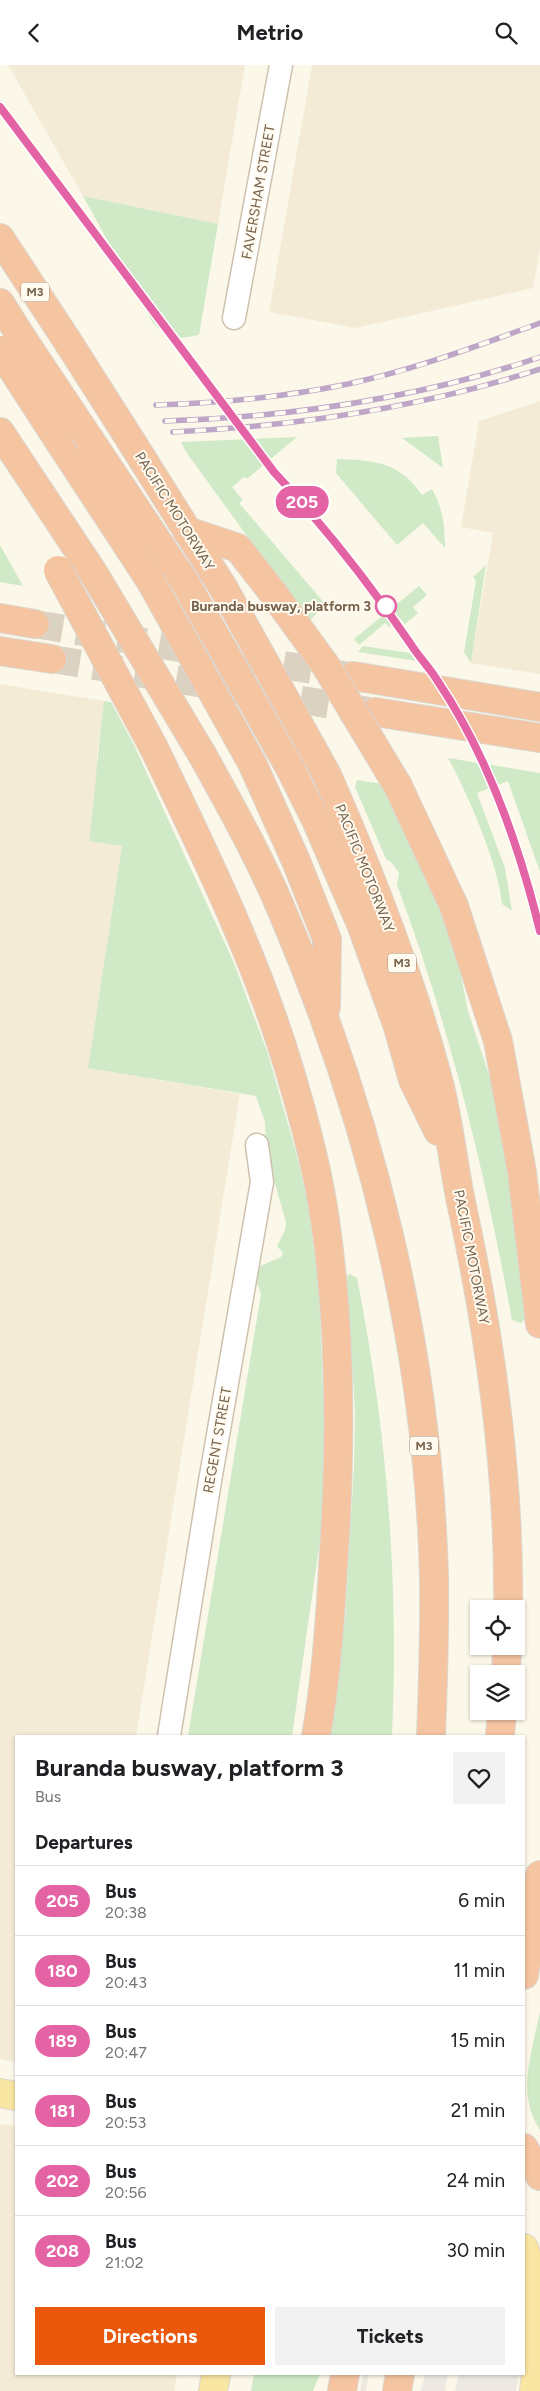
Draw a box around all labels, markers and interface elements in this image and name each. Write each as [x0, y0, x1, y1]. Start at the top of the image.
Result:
icon: back [20, 19, 48, 47]
text: Metrio [237, 19, 303, 46]
icon: search [492, 19, 520, 47]
street label: FAVERSHAM STREET [238, 123, 279, 261]
road number: M3 [21, 283, 49, 301]
street label: PACIFIC MOTORWAY [131, 449, 218, 574]
line badge: 205 [273, 486, 331, 518]
text: 205 [286, 491, 318, 513]
marker: Buranda busway, platform 3 [375, 595, 397, 617]
place label: Buranda busway, platform 3 [191, 598, 371, 615]
street label: PACIFIC MOTORWAY [331, 802, 398, 935]
road number: M3 [388, 953, 416, 973]
street label: PACIFIC MOTORWAY [450, 1188, 493, 1326]
street label: REGENT STREET [200, 1385, 235, 1494]
road number: M3 [410, 1437, 438, 1455]
map controls [470, 1600, 525, 1720]
button: locate [470, 1600, 525, 1655]
button: layers [470, 1665, 525, 1720]
button: heart [453, 1752, 505, 1804]
text: Buranda busway, platform 3 [35, 1753, 344, 1782]
text: Bus [35, 1787, 61, 1806]
text: Departures [35, 1831, 133, 1854]
text: Bus [105, 1880, 136, 1903]
text: 6 min [458, 1889, 505, 1912]
text: 205 [46, 1890, 79, 1912]
text: 20:38 [105, 1903, 147, 1922]
text: Bus [105, 1950, 136, 1973]
text: 11 min [453, 1959, 505, 1982]
text: 180 [47, 1960, 78, 1982]
text: 20:43 [105, 1973, 147, 1992]
text: Bus [105, 2020, 136, 2043]
text: 15 min [450, 2029, 505, 2052]
text: 189 [48, 2030, 77, 2052]
text: 20:47 [105, 2043, 147, 2062]
text: Bus [105, 2090, 136, 2113]
text: 21 min [451, 2099, 505, 2122]
text: 181 [49, 2100, 76, 2122]
text: 20:53 [105, 2113, 146, 2132]
text: Bus [105, 2160, 136, 2183]
text: 24 min [447, 2169, 505, 2192]
text: 202 [46, 2170, 79, 2192]
text: 20:56 [105, 2183, 147, 2202]
text: Bus [105, 2230, 136, 2253]
text: 30 min [447, 2239, 505, 2262]
text: 208 [46, 2240, 79, 2262]
text: 21:02 [105, 2253, 144, 2272]
button: Directions [35, 2307, 265, 2365]
button: Tickets [275, 2307, 505, 2365]

